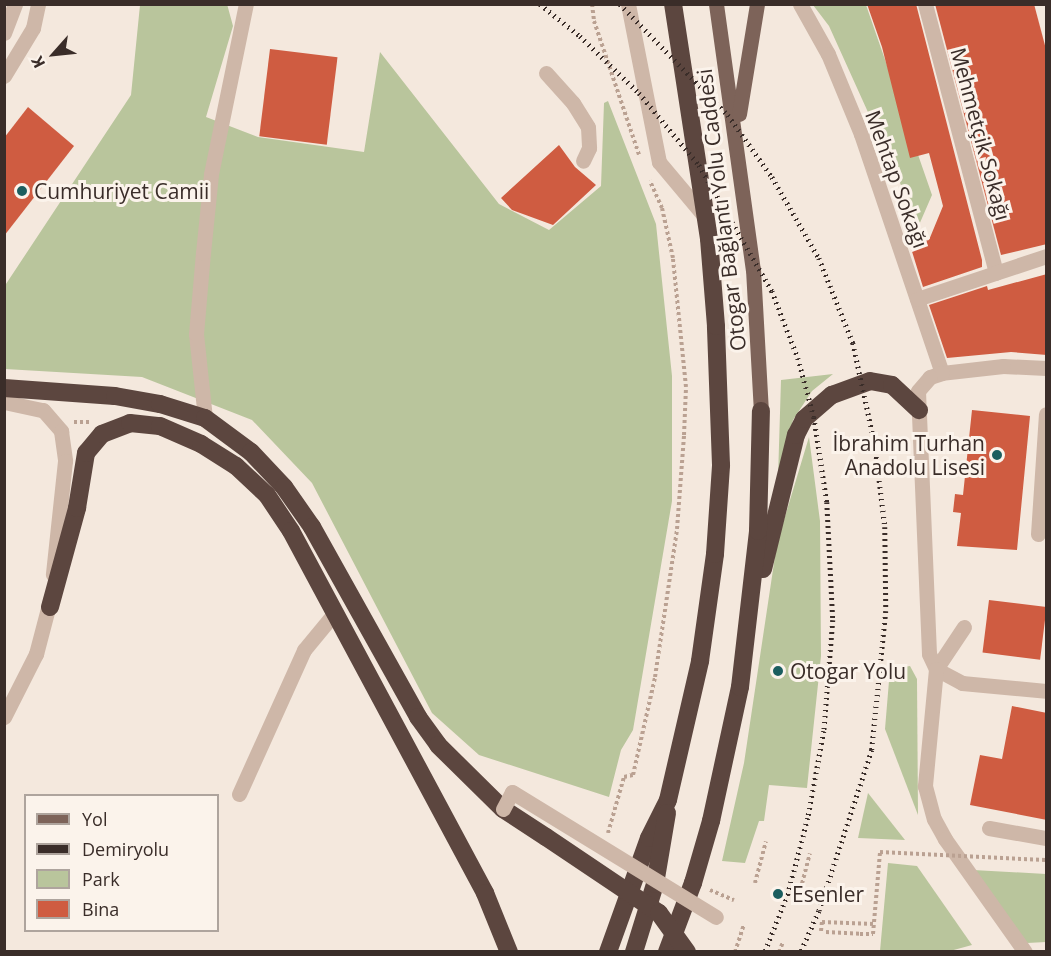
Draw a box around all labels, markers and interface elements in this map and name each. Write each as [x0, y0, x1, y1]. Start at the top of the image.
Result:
north arrow [24, 24, 84, 84]
street label: Mehmetçik Sokağı [946, 45, 1016, 223]
text: K [26, 52, 50, 72]
street label: Otogar Bağlantı Yolu Caddesi [691, 68, 751, 352]
street label: Mehtap Sokağı [860, 107, 934, 251]
place label: Cumhuriyet Camii [34, 178, 209, 204]
marker: Cumhuriyet Camii [15, 184, 29, 198]
place label: İbrahim Turhan Anadolu Lisesi [833, 430, 985, 480]
marker: İbrahim Turhan Anadolu Lisesi [990, 448, 1004, 462]
place label: Otogar Yolu [790, 658, 906, 684]
marker: Otogar Yolu [771, 664, 785, 678]
legend [24, 794, 219, 932]
text: Yol [82, 807, 107, 831]
text: Demiryolu [82, 837, 169, 861]
text: Park [82, 867, 120, 891]
place label: Esenler [792, 881, 864, 907]
marker: Esenler [769, 885, 787, 903]
text: Bina [82, 897, 119, 921]

